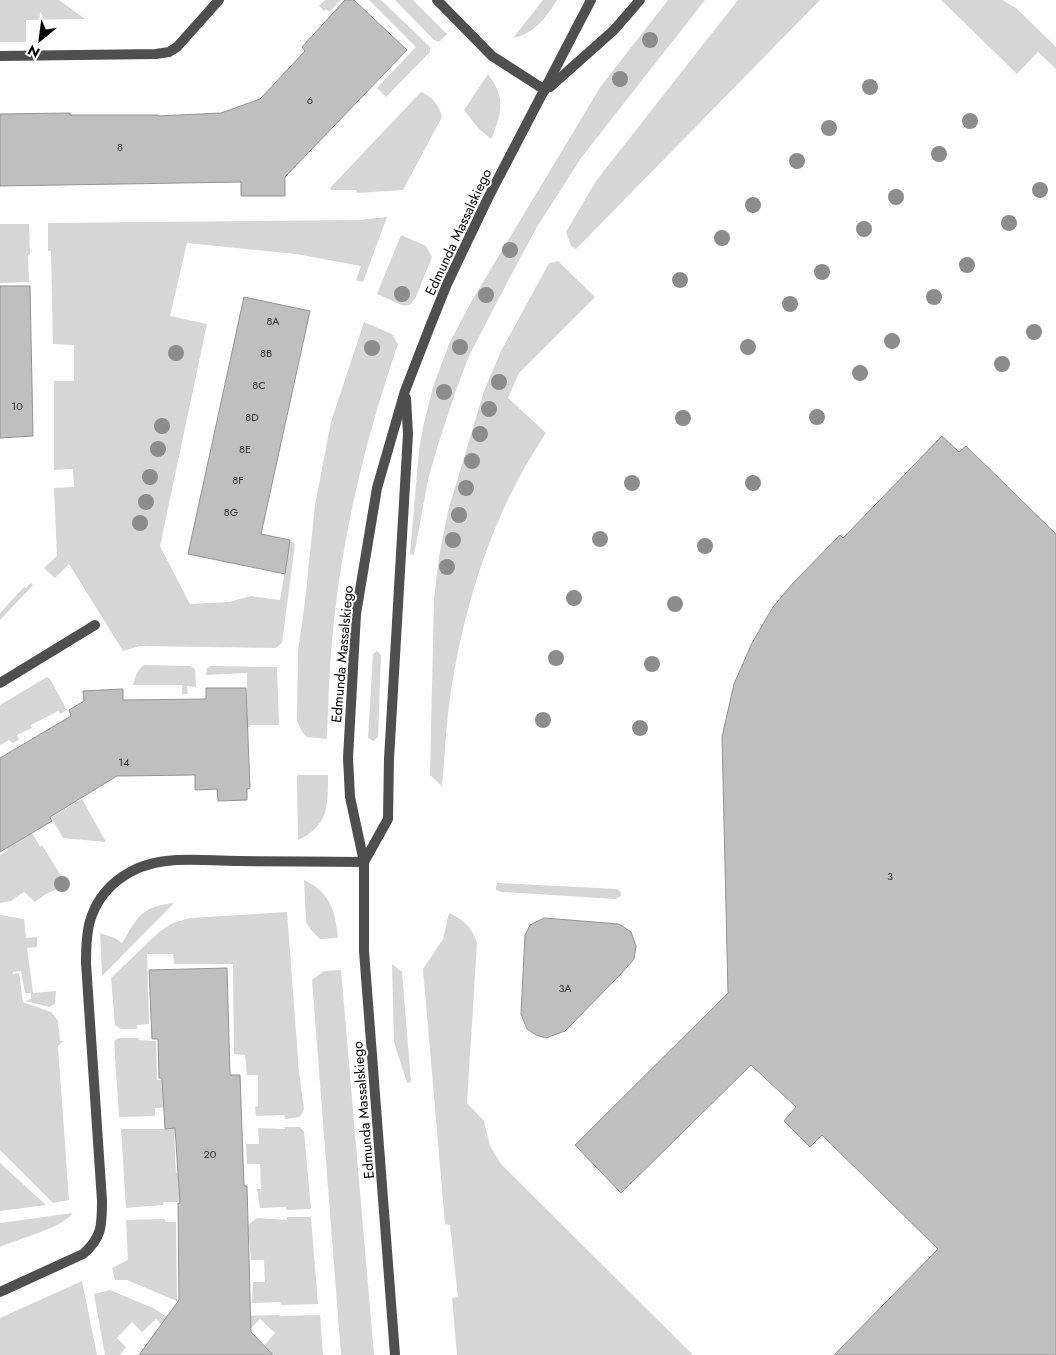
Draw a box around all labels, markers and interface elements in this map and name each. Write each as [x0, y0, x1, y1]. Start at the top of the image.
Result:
north arrow [15, 15, 65, 65]
text: N [24, 40, 43, 63]
house number: 6 [307, 92, 313, 108]
house number: 8 [117, 139, 123, 155]
street label: Edmunda Massalskiego [420, 165, 496, 299]
house number: 8A [266, 313, 280, 329]
house number: 8B [260, 345, 272, 361]
house number: 8C [252, 377, 266, 393]
house number: 10 [11, 398, 23, 414]
house number: 8D [245, 409, 259, 425]
house number: 8E [239, 441, 251, 457]
house number: 8F [232, 472, 244, 488]
house number: 8G [224, 504, 239, 520]
street label: Edmunda Massalskiego [326, 584, 358, 724]
house number: 14 [118, 754, 130, 770]
house number: 3 [887, 868, 893, 884]
house number: 3A [558, 980, 572, 996]
street label: Edmunda Massalskiego [347, 1040, 379, 1180]
house number: 20 [204, 1146, 217, 1162]

